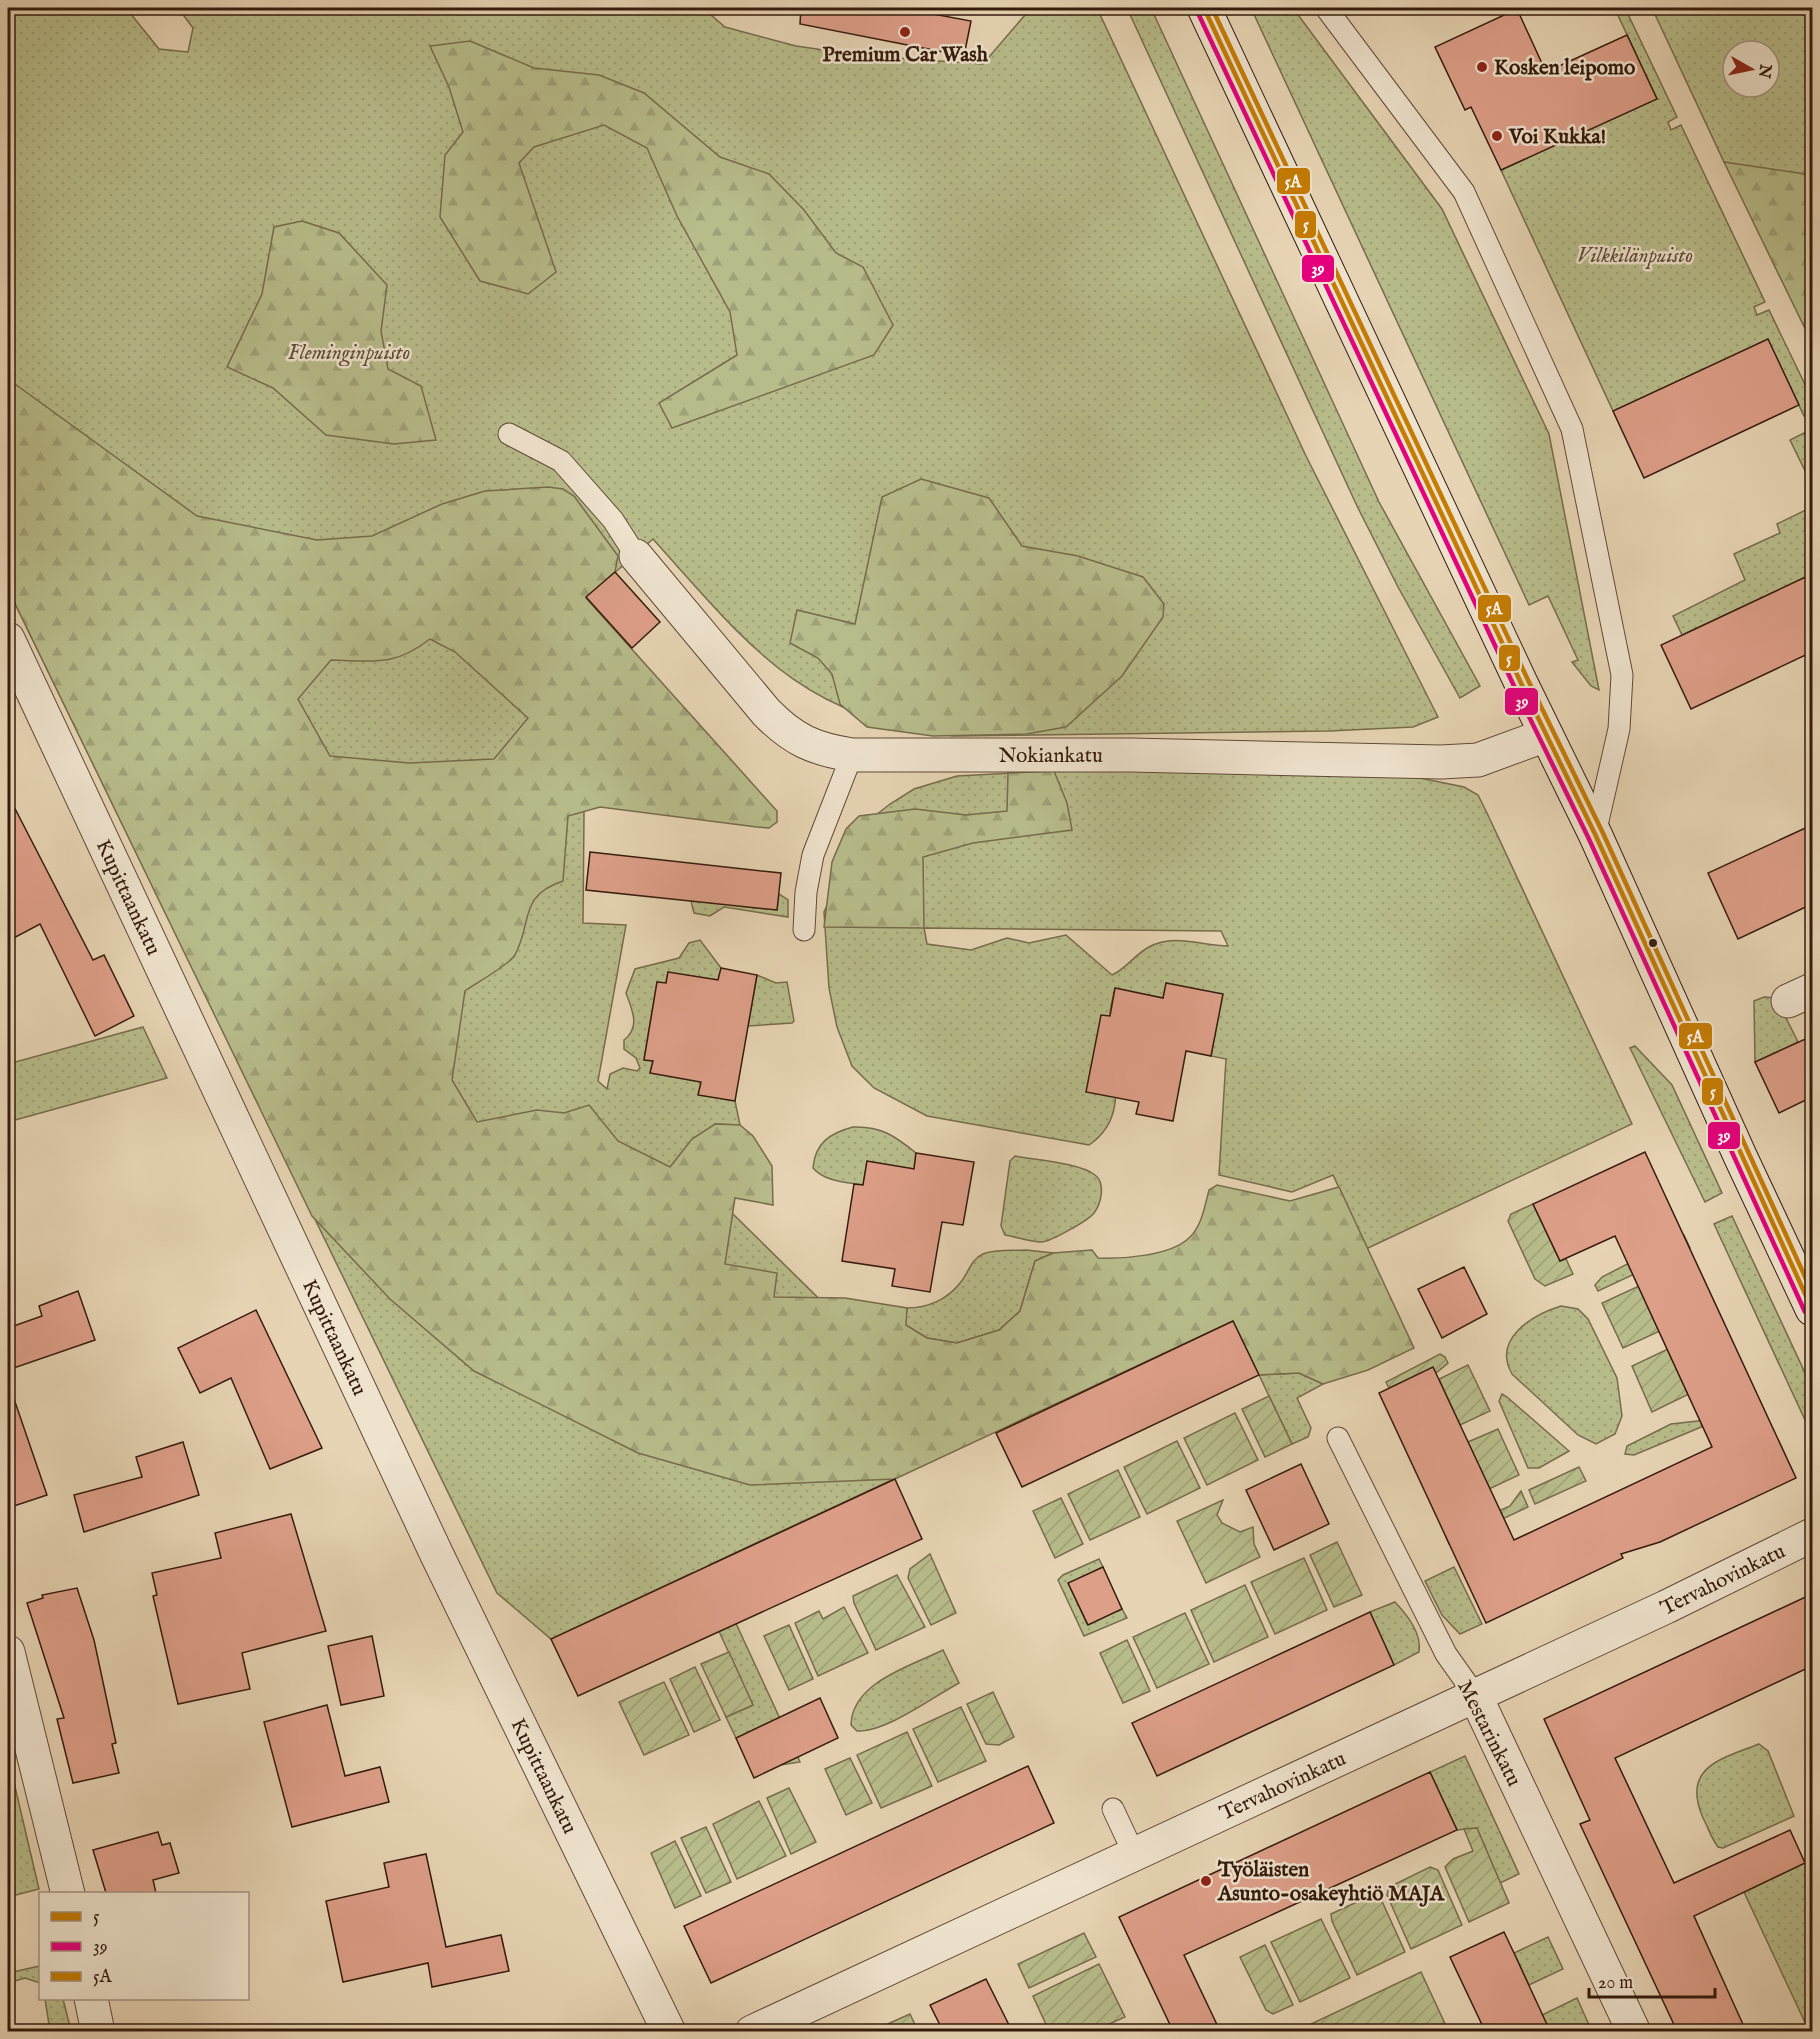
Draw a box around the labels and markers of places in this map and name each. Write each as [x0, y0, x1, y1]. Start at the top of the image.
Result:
marker: Premium Car Wash [898, 25, 912, 39]
place label: Premium Car Wash [822, 42, 989, 69]
place label: Kosken leipomo [1494, 55, 1636, 82]
marker: Kosken leipomo [1475, 60, 1489, 74]
place label: Voi Kukka! [1508, 124, 1606, 151]
marker: Voi Kukka! [1490, 129, 1504, 143]
unlabelled marker [1647, 937, 1659, 949]
place label: Työläisten Asunto-osakeyhtiö MAJA [1217, 1857, 1446, 1908]
marker: Työläisten Asunto-osakeyhtiö MAJA [1199, 1874, 1213, 1888]

